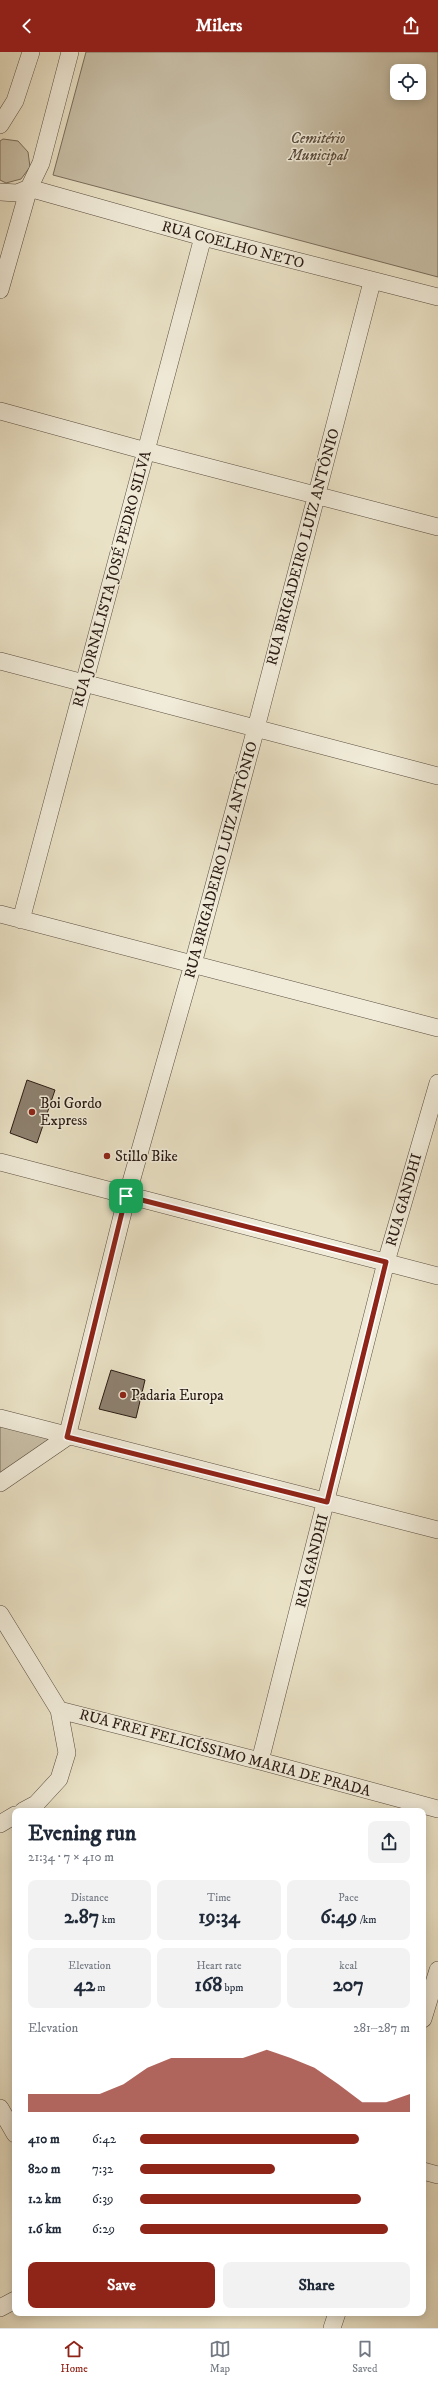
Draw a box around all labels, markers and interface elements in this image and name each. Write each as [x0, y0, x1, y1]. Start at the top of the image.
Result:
icon: back [16, 15, 38, 37]
text: Milers [196, 15, 242, 37]
icon: share [400, 15, 422, 37]
map controls [390, 64, 426, 100]
button: locate [390, 64, 426, 100]
park label: Cemitério Municipal [288, 129, 349, 165]
street label: RUA COELHO NETO [160, 217, 306, 273]
street label: RUA BRIGADEIRO LUIZ ANTÔNIO [262, 426, 344, 668]
street label: RUA JORNALISTA JOSÉ PEDRO SILVA [69, 448, 156, 709]
street label: RUA BRIGADEIRO LUIZ ANTÔNIO [180, 739, 262, 981]
place label: Boi Gordo Express [40, 1094, 102, 1130]
marker: Boi Gordo Express [27, 1107, 37, 1117]
place label: Stillo Bike [115, 1147, 178, 1166]
marker: Stillo Bike [102, 1151, 112, 1161]
street label: RUA GANDHI [382, 1151, 426, 1249]
pin [109, 1179, 143, 1213]
icon: arrive [115, 1185, 137, 1207]
place label: Padaria Europa [131, 1386, 224, 1405]
marker: Padaria Europa [118, 1390, 128, 1400]
street label: RUA GANDHI [291, 1512, 333, 1610]
street label: RUA FREI FELICÍSSIMO MARIA DE PRADA [77, 1704, 373, 1801]
text: Evening run [28, 1820, 136, 1847]
button: share [368, 1821, 410, 1863]
text: 21:34 · 7 × 410 m [28, 1849, 114, 1865]
text: Distance [71, 1891, 109, 1905]
text: Time [207, 1891, 231, 1905]
text: Pace [338, 1891, 359, 1905]
text: 2.87 [64, 1905, 99, 1930]
text: 19:34 [198, 1905, 240, 1930]
text: 6:49 [320, 1905, 357, 1930]
text: km [99, 1913, 115, 1927]
text: /km [357, 1913, 376, 1927]
text: Elevation [68, 1959, 111, 1973]
text: Heart rate [196, 1959, 242, 1973]
text: kcal [339, 1959, 357, 1973]
text: 42 [74, 1973, 95, 1998]
text: 168 [195, 1973, 222, 1998]
text: 207 [333, 1973, 364, 1998]
text: m [95, 1981, 106, 1995]
text: bpm [222, 1981, 243, 1995]
text: Elevation [28, 2020, 78, 2036]
text: 281–287 m [353, 2020, 410, 2036]
text: 410 m [28, 2131, 60, 2147]
text: 6:42 [92, 2131, 116, 2147]
text: 820 m [28, 2161, 60, 2177]
text: 7:32 [92, 2161, 113, 2177]
text: 1.2 km [28, 2191, 61, 2207]
text: 6:39 [92, 2191, 114, 2207]
text: 1.6 km [28, 2221, 62, 2237]
text: 6:29 [92, 2221, 115, 2237]
button: Save [28, 2262, 215, 2308]
button: Share [223, 2262, 410, 2308]
tab: Home [61, 2338, 88, 2376]
tab: Map [209, 2338, 231, 2376]
tab: Saved [352, 2338, 377, 2376]

